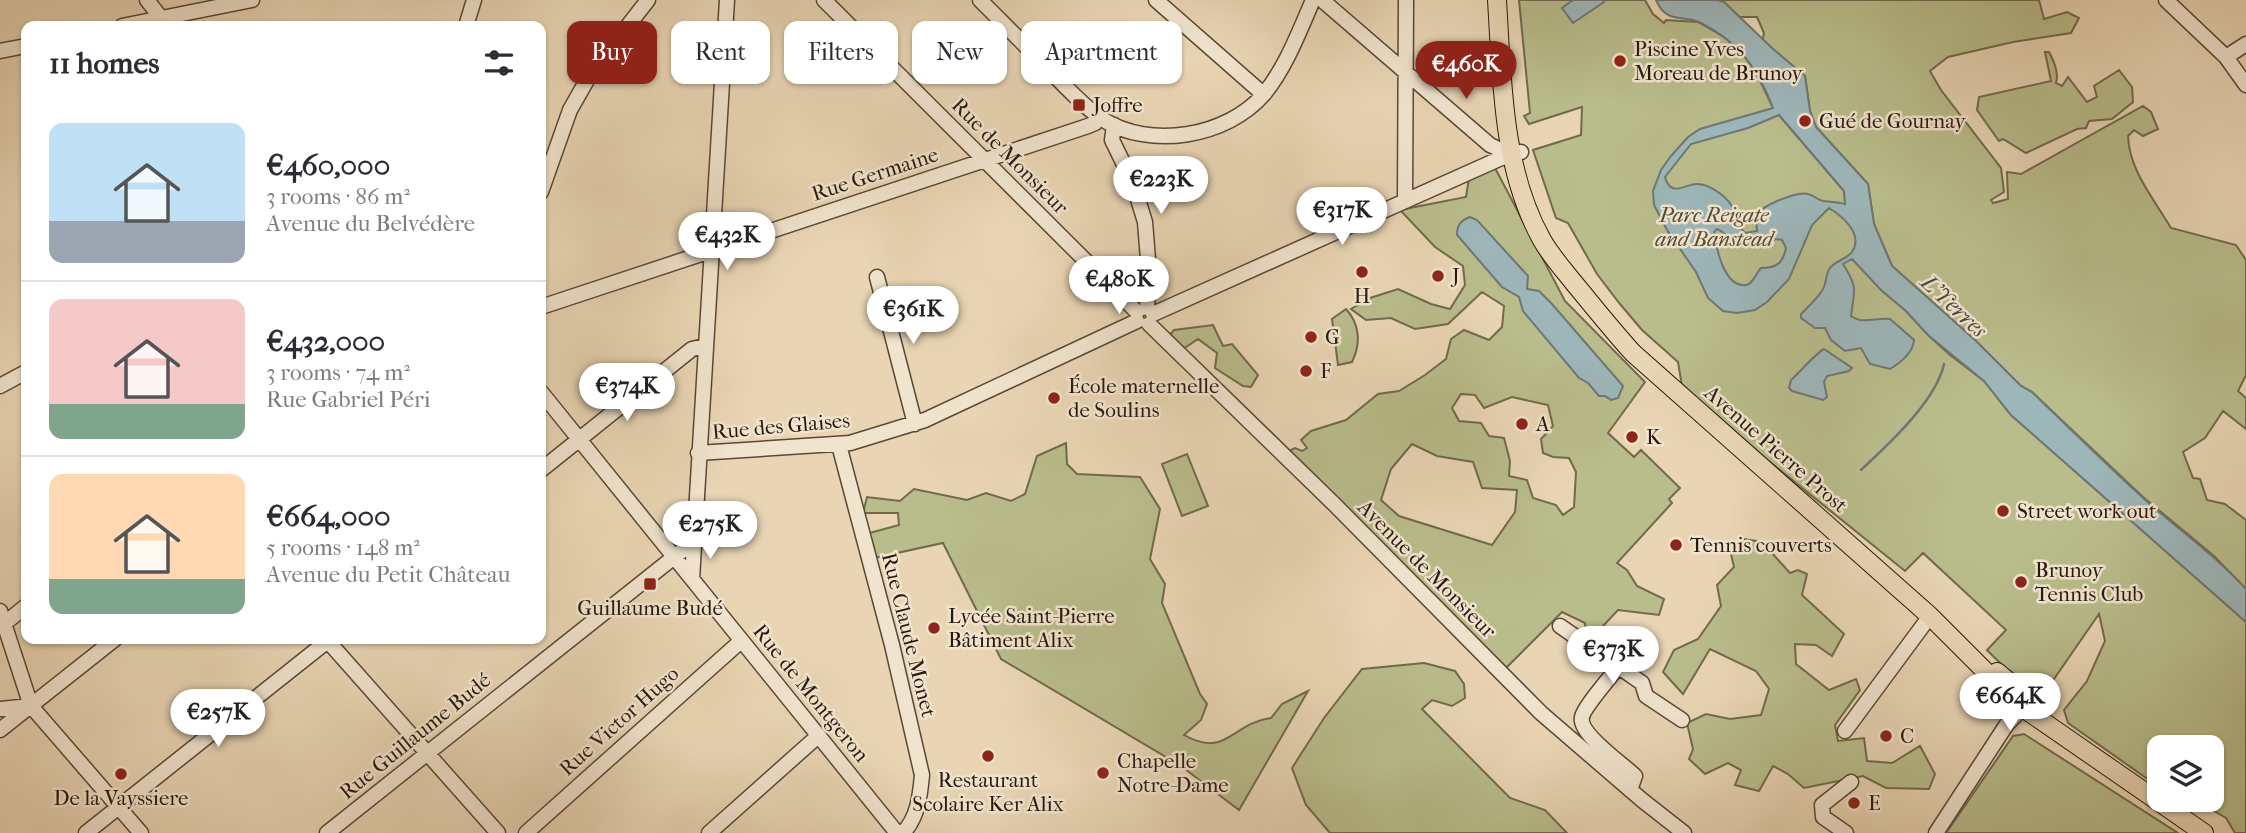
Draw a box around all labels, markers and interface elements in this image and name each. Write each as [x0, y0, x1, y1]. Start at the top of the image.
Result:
chip: Buy [567, 21, 657, 84]
chip: Rent [671, 21, 770, 84]
chip: Filters [784, 21, 898, 84]
chip: New [912, 21, 1007, 84]
chip: Apartment [1021, 21, 1182, 84]
place label: Piscine Yves Moreau de Brunoy [1634, 37, 1804, 85]
pin: €460K [1417, 42, 1515, 101]
icon: filters [480, 44, 518, 82]
text: 11 homes [49, 46, 159, 81]
text: €460K [1431, 50, 1501, 77]
marker: Piscine Yves Moreau de Brunoy [1612, 53, 1628, 69]
street label: Rue de Monsieur [947, 93, 1073, 219]
place label: Joffre [1091, 93, 1143, 117]
marker: Joffre [1071, 97, 1087, 113]
place label: Gué de Gournay [1819, 109, 1967, 133]
marker: Gué de Gournay [1797, 113, 1813, 129]
street label: Rue Germaine [809, 142, 941, 206]
text: €460,000 [266, 148, 390, 183]
icon: home [105, 151, 189, 235]
pin: €223K [1112, 156, 1210, 216]
text: €223K [1129, 165, 1193, 192]
text: 3 rooms · 86 m² [266, 183, 410, 210]
pin: €317K [1293, 188, 1391, 247]
text: €317K [1312, 196, 1372, 223]
park label: Parc Reigate and Banstead [1655, 203, 1775, 251]
text: Avenue du Belvédère [266, 210, 475, 237]
pin: €432K [678, 212, 776, 272]
text: €432K [694, 221, 760, 248]
pin: €480K [1070, 256, 1168, 316]
marker: H [1354, 264, 1370, 280]
place label: J [1450, 264, 1460, 288]
text: €480K [1085, 265, 1153, 292]
water label: L'Yerres [1914, 267, 1993, 344]
marker: J [1430, 268, 1446, 284]
place label: H [1354, 284, 1371, 308]
pin: €361K [864, 286, 962, 346]
text: €361K [883, 295, 943, 322]
text: €432,000 [266, 324, 385, 359]
place label: G [1325, 325, 1340, 349]
icon: home [105, 327, 189, 411]
marker: G [1303, 329, 1319, 345]
text: 3 rooms · 74 m² [266, 359, 410, 386]
place label: F [1320, 359, 1331, 383]
marker: F [1298, 363, 1314, 379]
pin: €374K [578, 364, 676, 423]
text: €374K [595, 372, 659, 399]
place label: École maternelle de Soulins [1068, 374, 1219, 422]
street label: Avenue Pierre Prost [1699, 380, 1853, 518]
text: Rue Gabriel Péri [266, 386, 431, 413]
marker: École maternelle de Soulins [1046, 390, 1062, 406]
street label: Rue des Glaises [711, 408, 851, 444]
place label: A [1535, 412, 1550, 436]
marker: A [1514, 416, 1530, 432]
place label: K [1646, 425, 1663, 449]
marker: K [1624, 429, 1640, 445]
street label: Avenue de Monsieur [1352, 494, 1501, 643]
text: €664,000 [266, 499, 391, 534]
place label: Street work out [2017, 499, 2157, 523]
icon: home [105, 502, 189, 586]
pin: €275K [661, 502, 759, 561]
marker: Street work out [1995, 503, 2011, 519]
text: €275K [678, 510, 742, 537]
place label: Tennis couverts [1690, 533, 1832, 557]
text: 5 rooms · 148 m² [266, 534, 420, 561]
marker: Tennis couverts [1668, 537, 1684, 553]
street label: Rue Claude Monet [877, 550, 941, 720]
place label: Brunoy Tennis Club [2035, 558, 2143, 606]
text: Avenue du Petit Château [266, 561, 511, 588]
marker: Brunoy Tennis Club [2013, 574, 2029, 590]
marker: Guillaume Budé [642, 576, 658, 592]
place label: Guillaume Budé [577, 596, 723, 620]
place label: Lycée Saint-Pierre Bâtiment Alix [948, 604, 1115, 652]
street label: Rue de Montgeron [748, 619, 874, 767]
marker: Lycée Saint-Pierre Bâtiment Alix [926, 620, 942, 636]
pin: €373K [1564, 626, 1662, 686]
text: €373K [1583, 635, 1643, 662]
street label: Rue Victor Hugo [554, 661, 684, 781]
street label: Rue Guillaume Budé [335, 668, 495, 804]
pin: €664K [1961, 674, 2059, 733]
text: €664K [1976, 682, 2044, 709]
pin: €257K [169, 690, 267, 749]
text: €257K [186, 698, 250, 725]
place label: C [1900, 724, 1914, 748]
marker: C [1878, 728, 1894, 744]
map controls [2147, 735, 2224, 812]
button: layers [2147, 735, 2224, 812]
marker: Restaurant Scolaire Ker Alix [980, 748, 996, 764]
place label: Chapelle Notre-Dame [1117, 749, 1229, 797]
marker: Chapelle Notre-Dame [1095, 765, 1111, 781]
marker: De la Vayssiere [113, 766, 129, 782]
place label: Restaurant Scolaire Ker Alix [912, 768, 1064, 816]
place label: De la Vayssiere [54, 786, 188, 810]
place label: E [1868, 791, 1881, 815]
marker: E [1846, 795, 1862, 811]

